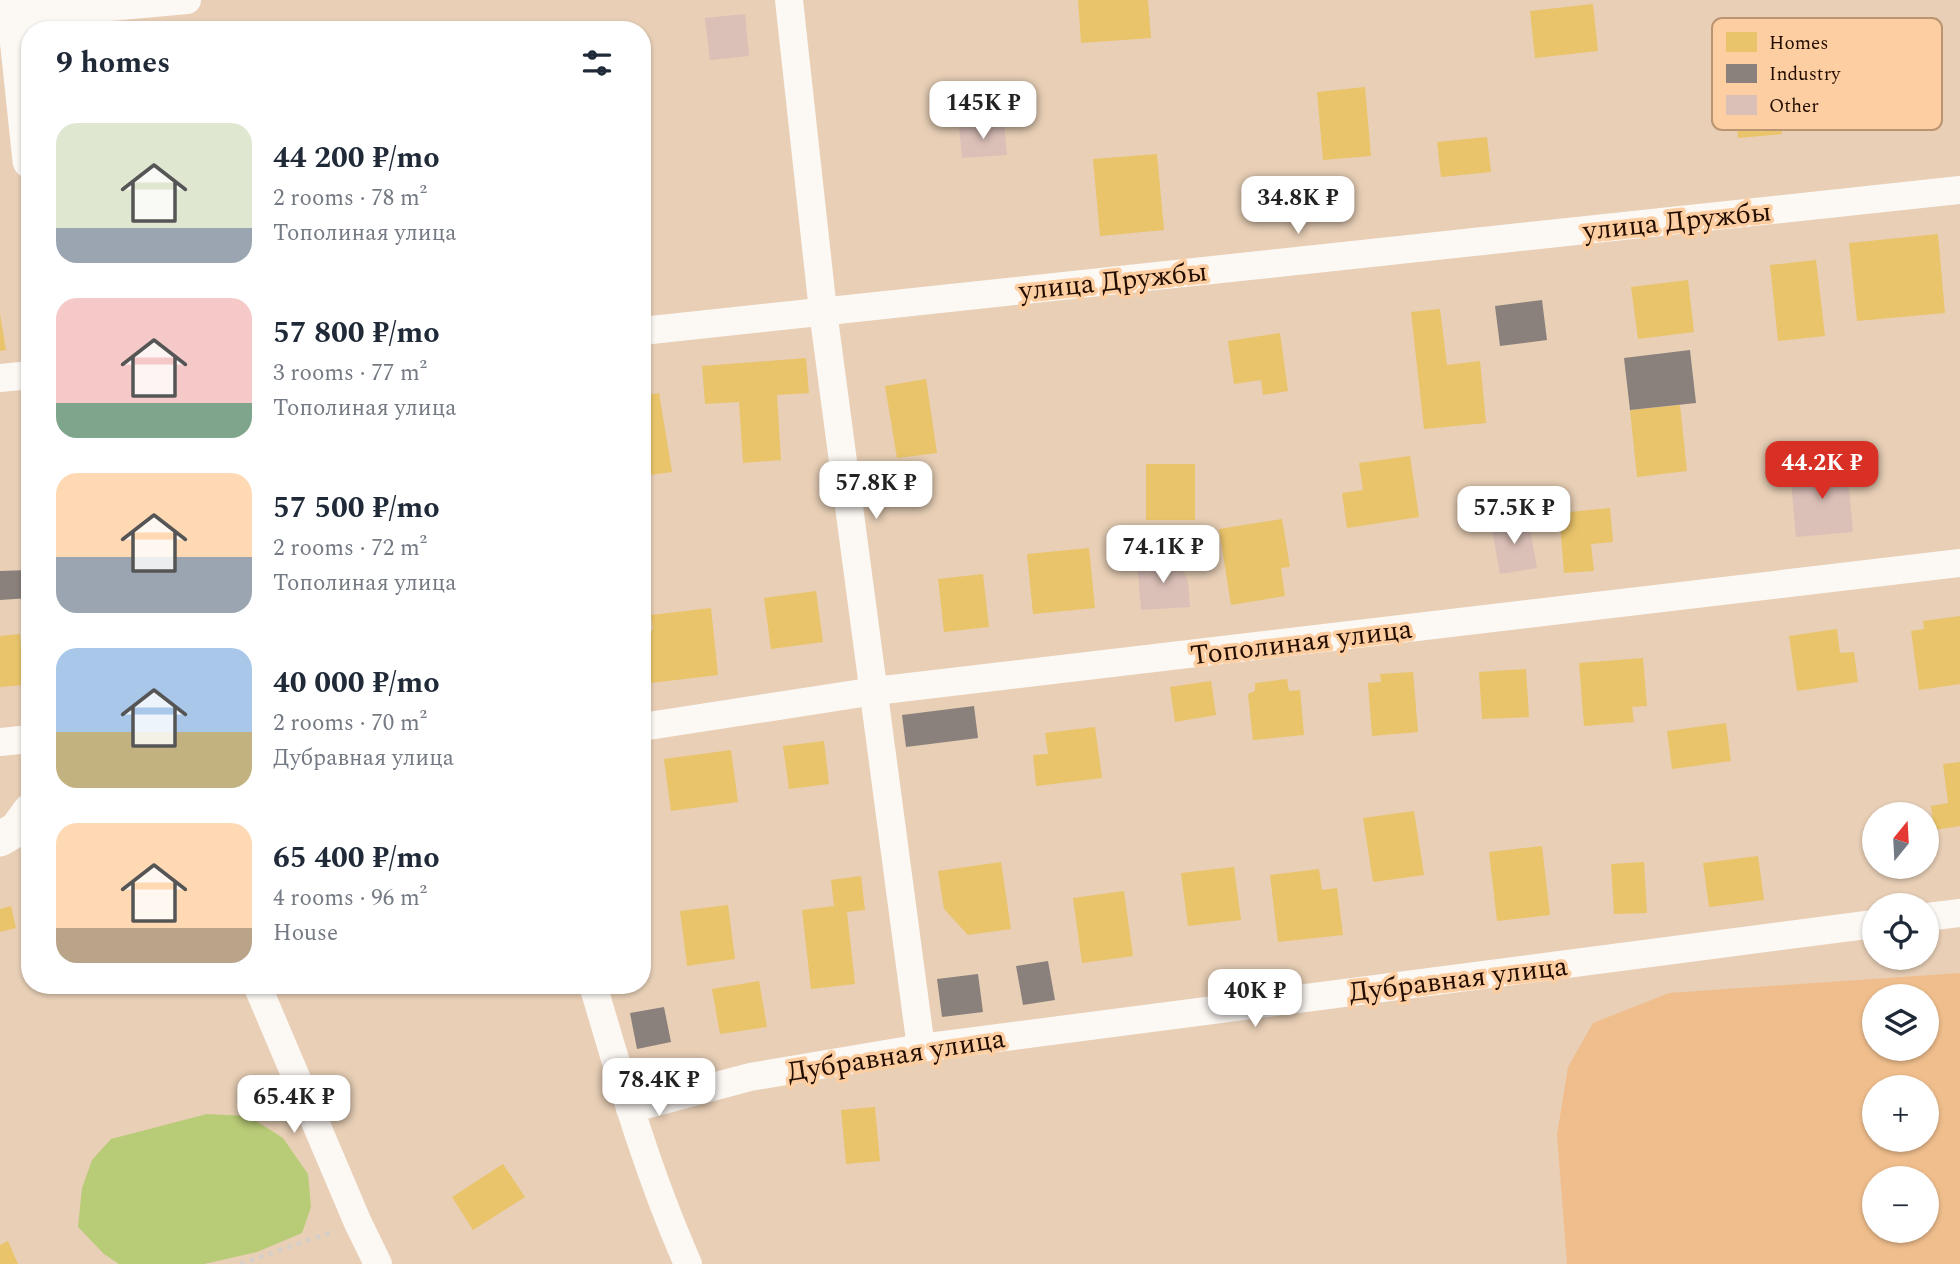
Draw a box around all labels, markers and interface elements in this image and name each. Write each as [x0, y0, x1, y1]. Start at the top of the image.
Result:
legend [1712, 18, 1942, 130]
text: Homes [1769, 29, 1828, 58]
text: 9 homes [56, 40, 170, 86]
icon: filters [578, 44, 616, 82]
text: Industry [1769, 60, 1841, 89]
pin: 145K ₽ [926, 82, 1040, 141]
text: 145K ₽ [945, 86, 1021, 121]
text: Other [1769, 92, 1819, 121]
text: 44 200 ₽/mo [273, 135, 440, 181]
icon: home [112, 151, 196, 235]
pin: 34.8K ₽ [1233, 176, 1363, 236]
text: 2 rooms · 78 m² [273, 181, 427, 216]
text: 34.8K ₽ [1257, 181, 1339, 216]
street label: улица Дружбы [1580, 190, 1773, 253]
text: Тополиная улица [273, 216, 456, 251]
street label: улица Дружбы [1016, 250, 1209, 313]
text: 57 800 ₽/mo [273, 310, 440, 356]
icon: home [112, 326, 196, 410]
text: 3 rooms · 77 m² [273, 356, 427, 391]
text: Тополиная улица [273, 391, 456, 426]
pin: 44.2K ₽ [1757, 442, 1887, 501]
text: 44.2K ₽ [1781, 446, 1863, 481]
pin: 57.8K ₽ [811, 462, 941, 521]
text: 57.8K ₽ [835, 466, 917, 501]
text: 57 500 ₽/mo [273, 485, 440, 531]
pin: 57.5K ₽ [1449, 486, 1579, 546]
text: 57.5K ₽ [1473, 491, 1555, 526]
icon: home [112, 501, 196, 585]
pin: 74.1K ₽ [1098, 526, 1228, 585]
text: 74.1K ₽ [1122, 530, 1204, 565]
text: 2 rooms · 72 m² [273, 531, 427, 566]
text: Тополиная улица [273, 566, 456, 601]
street label: Тополиная улица [1188, 608, 1415, 677]
text: 40 000 ₽/mo [273, 660, 440, 706]
icon: home [112, 676, 196, 760]
text: 2 rooms · 70 m² [273, 706, 427, 741]
text: Дубравная улица [273, 741, 454, 776]
north arrow [1862, 802, 1939, 878]
map controls [1862, 802, 1939, 1243]
text: 65 400 ₽/mo [273, 835, 440, 881]
icon: home [112, 851, 196, 935]
text: 4 rooms · 96 m² [273, 881, 427, 916]
button: locate [1862, 893, 1939, 970]
text: House [273, 916, 338, 951]
street label: Дубравная улица [1346, 945, 1570, 1014]
pin: 40K ₽ [1206, 970, 1304, 1029]
text: 40K ₽ [1224, 974, 1286, 1009]
button: layers [1862, 984, 1939, 1061]
street label: Дубравная улица [784, 1017, 1009, 1094]
pin: 78.4K ₽ [594, 1058, 724, 1118]
text: 78.4K ₽ [618, 1063, 700, 1098]
button: + [1862, 1075, 1939, 1152]
pin: 65.4K ₽ [229, 1076, 359, 1135]
text: 65.4K ₽ [253, 1080, 335, 1115]
button: − [1862, 1166, 1939, 1243]

